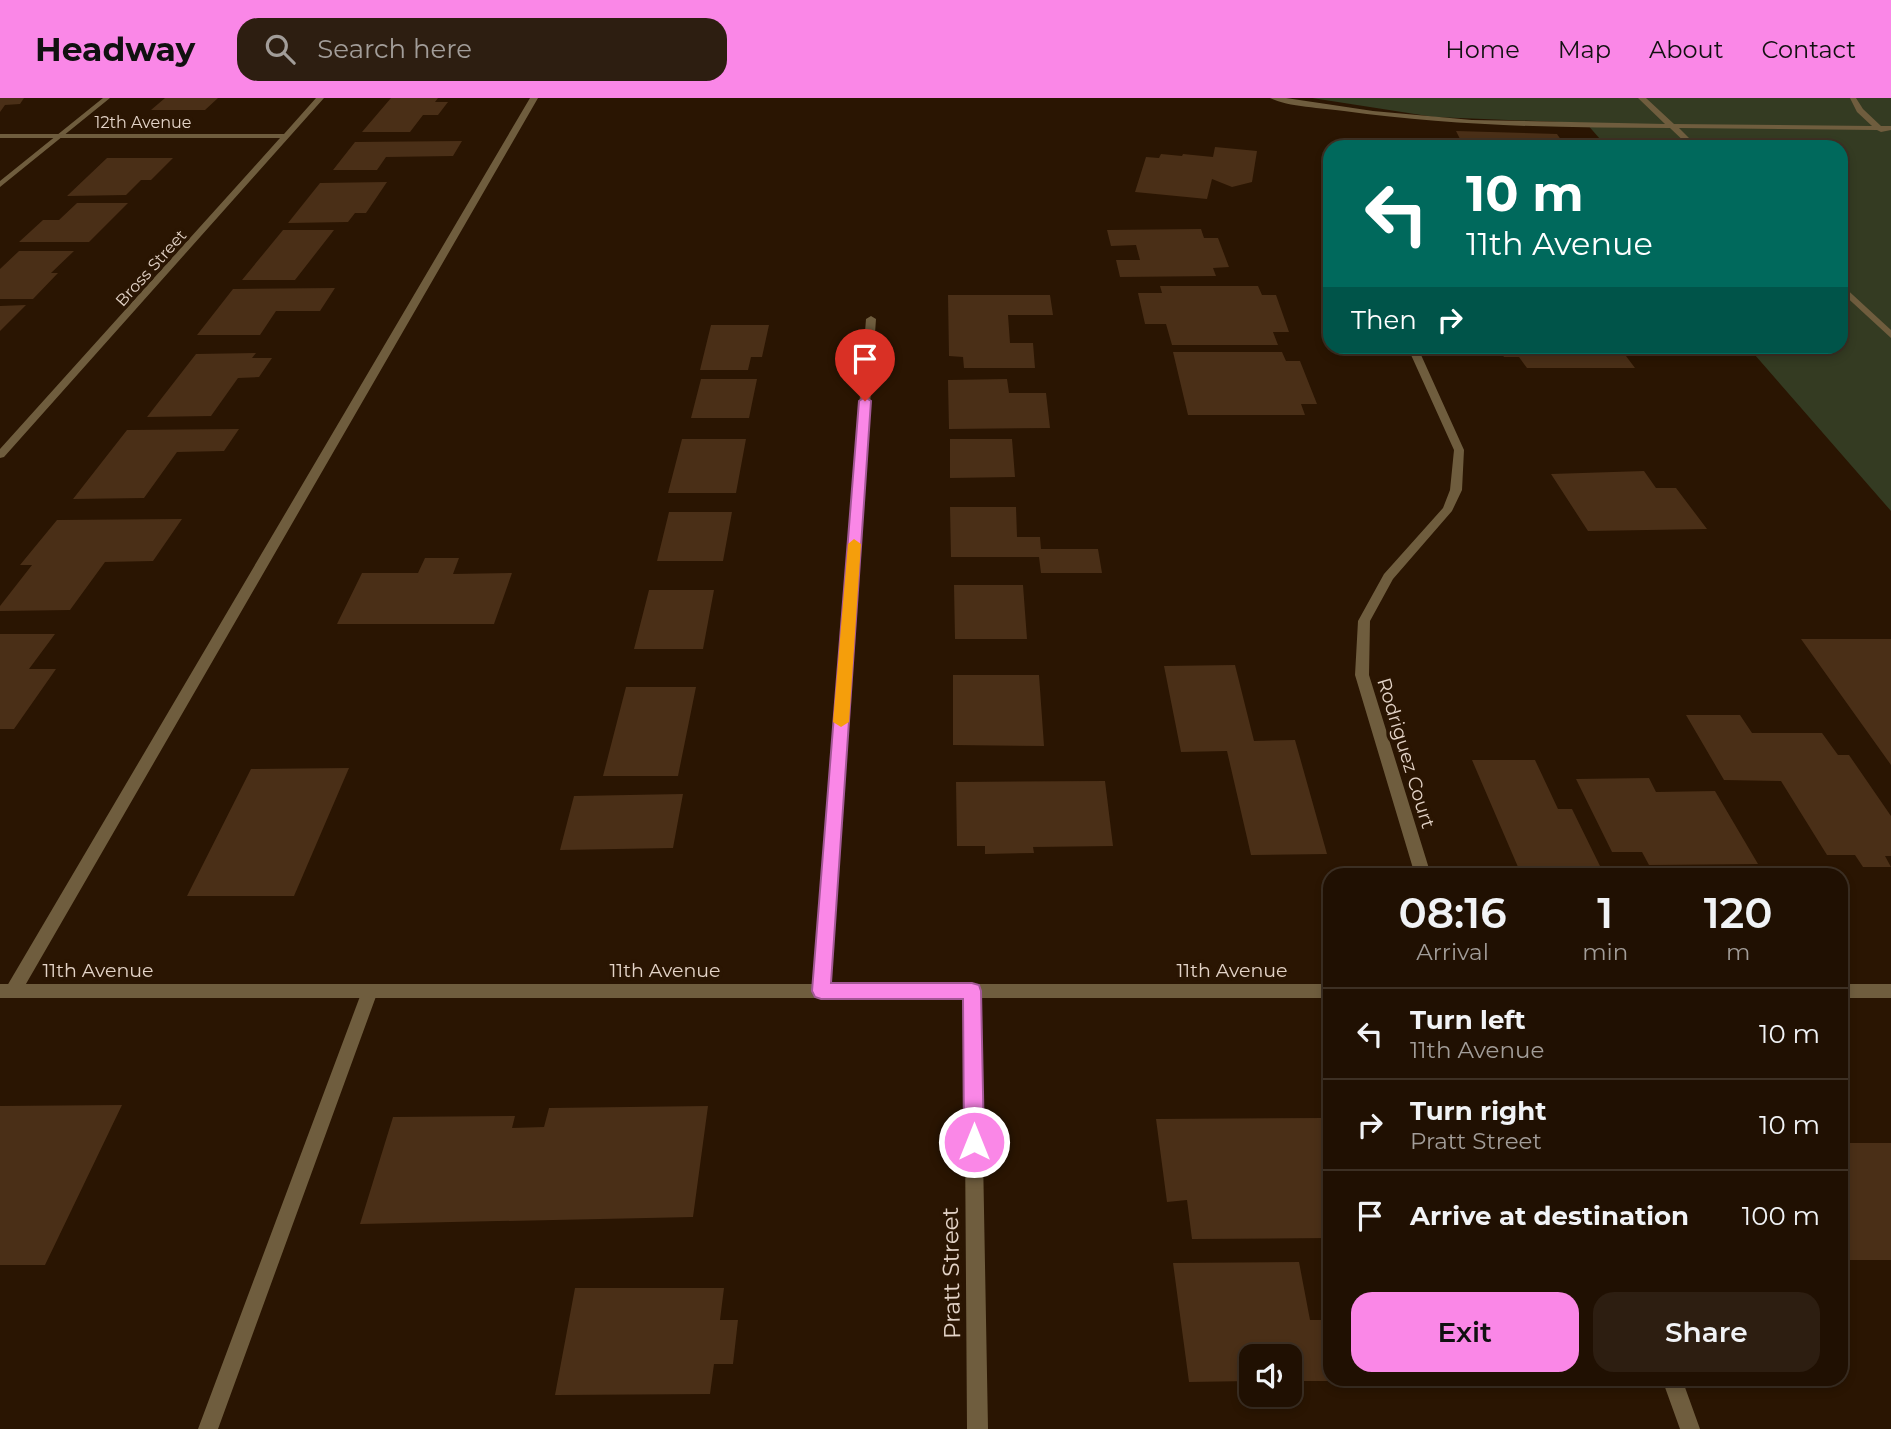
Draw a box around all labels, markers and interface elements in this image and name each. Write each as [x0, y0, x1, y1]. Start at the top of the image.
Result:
search box [237, 18, 727, 81]
text: Headway [35, 29, 195, 69]
icon: search [261, 30, 299, 68]
text: Search here [317, 33, 472, 65]
text: Home [1445, 35, 1520, 64]
text: Map [1558, 35, 1611, 64]
text: About [1649, 35, 1723, 64]
text: Contact [1761, 35, 1856, 64]
street label: 12th Avenue [95, 113, 191, 132]
text: 10 m [1466, 164, 1584, 223]
icon: left [1351, 168, 1442, 259]
text: 11th Avenue [1466, 224, 1653, 263]
street label: Bross Street [112, 225, 191, 310]
icon: right [1431, 301, 1469, 339]
text: Then [1351, 304, 1417, 336]
pin [835, 329, 895, 401]
icon: arrive [846, 340, 884, 378]
street label: Rodriguez Court [1372, 675, 1440, 831]
text: 08:16 [1398, 887, 1507, 939]
text: 1 [1597, 887, 1613, 939]
text: 120 [1704, 887, 1773, 939]
text: Arrival [1416, 938, 1489, 966]
text: min [1582, 938, 1628, 966]
text: m [1726, 938, 1750, 966]
street label: 11th Avenue [43, 959, 153, 982]
street label: 11th Avenue [610, 959, 720, 982]
street label: 11th Avenue [1177, 959, 1287, 982]
text: Turn left [1410, 1004, 1526, 1036]
icon: left [1351, 1015, 1389, 1053]
text: 10 m [1759, 1018, 1820, 1050]
text: 11th Avenue [1410, 1036, 1544, 1064]
text: Turn right [1410, 1095, 1546, 1127]
position arrow [937, 1105, 1011, 1179]
icon: right [1351, 1106, 1389, 1144]
text: 10 m [1759, 1109, 1820, 1141]
text: Pratt Street [1410, 1127, 1542, 1155]
icon: arrive [1351, 1197, 1389, 1235]
text: Arrive at destination [1410, 1200, 1689, 1232]
text: 100 m [1742, 1200, 1820, 1232]
street label: Pratt Street [936, 1207, 966, 1339]
button: Exit [1351, 1292, 1579, 1372]
button: Share [1593, 1292, 1820, 1372]
map controls [1239, 1344, 1302, 1407]
button: sound [1239, 1344, 1302, 1407]

